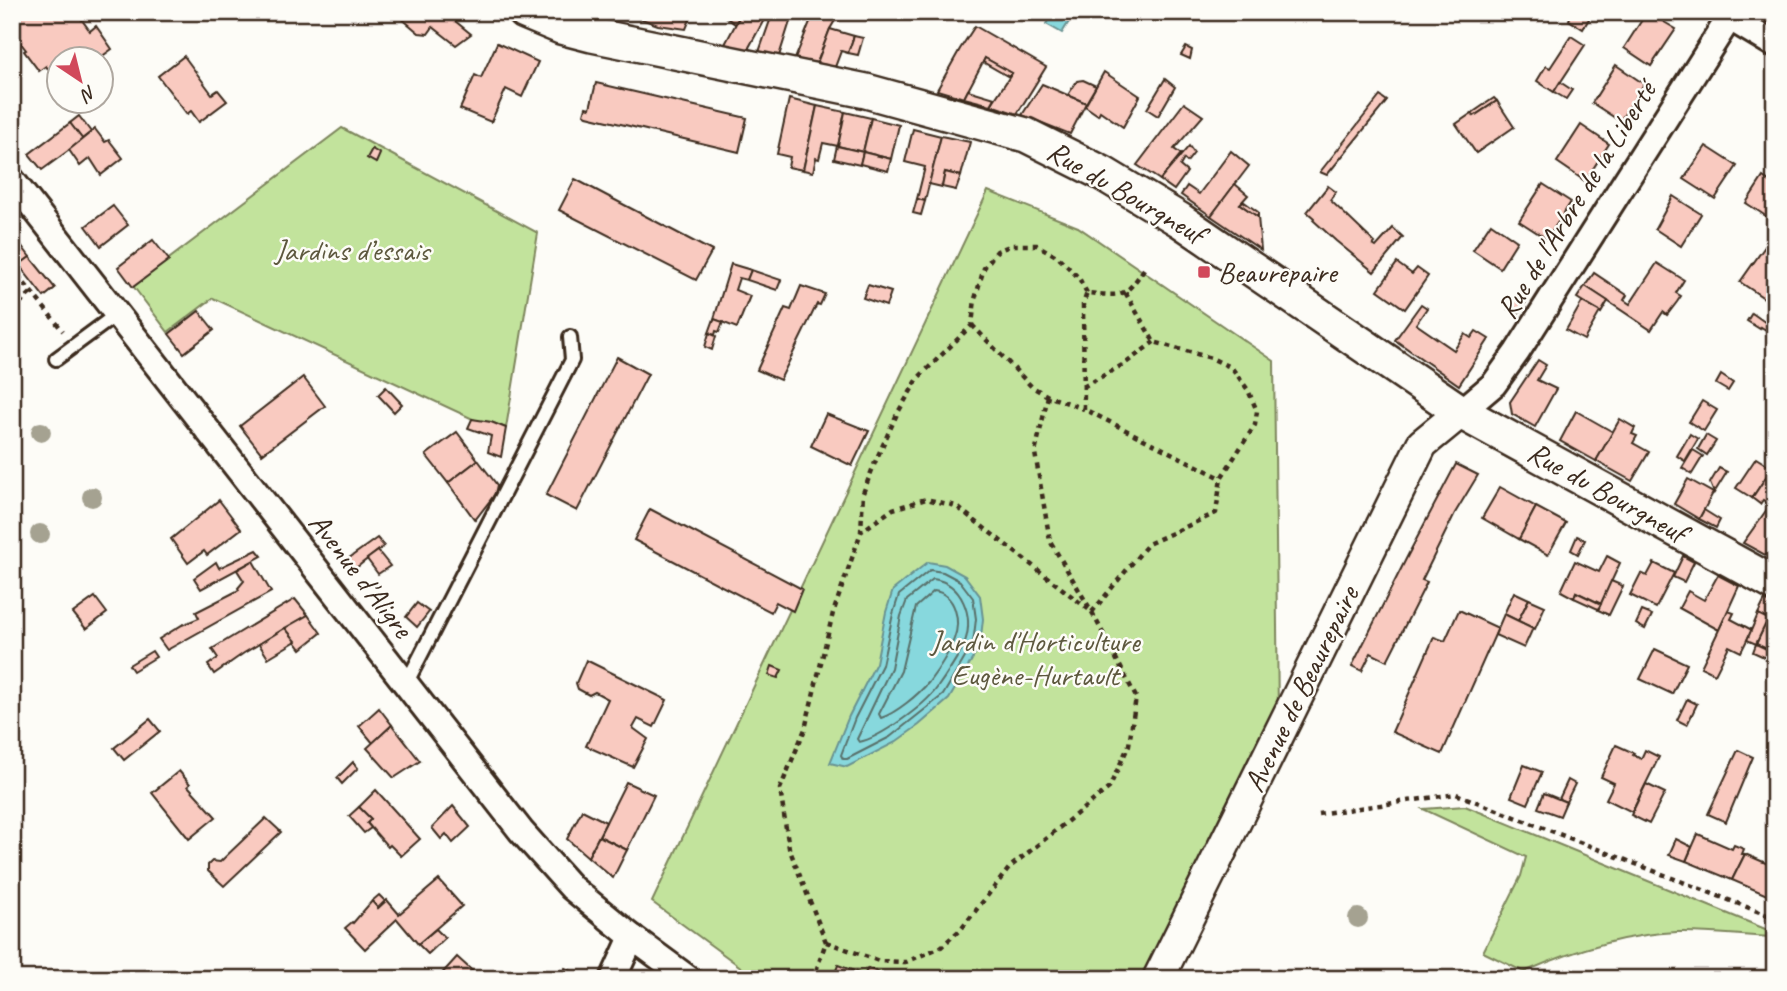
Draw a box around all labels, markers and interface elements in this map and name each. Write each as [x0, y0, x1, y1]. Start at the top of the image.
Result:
north arrow [46, 46, 116, 116]
street label: Rue de l'Arbre de la Liberté [1488, 71, 1667, 326]
text: N [75, 80, 101, 108]
street label: Rue du Bourgneuf [1041, 132, 1217, 255]
park label: Jardins d’essais [273, 231, 432, 269]
place label: Beaurepaire [1218, 253, 1339, 291]
marker: Beaurepaire [1196, 264, 1212, 280]
street label: Rue du Bourgneuf [1521, 433, 1698, 554]
street label: Avenue d'Aligre [300, 505, 423, 647]
street label: Avenue de Beaurepaire [1235, 578, 1368, 798]
park label: Jardin d'Horticulture Eugène-Hurtault [928, 622, 1142, 694]

